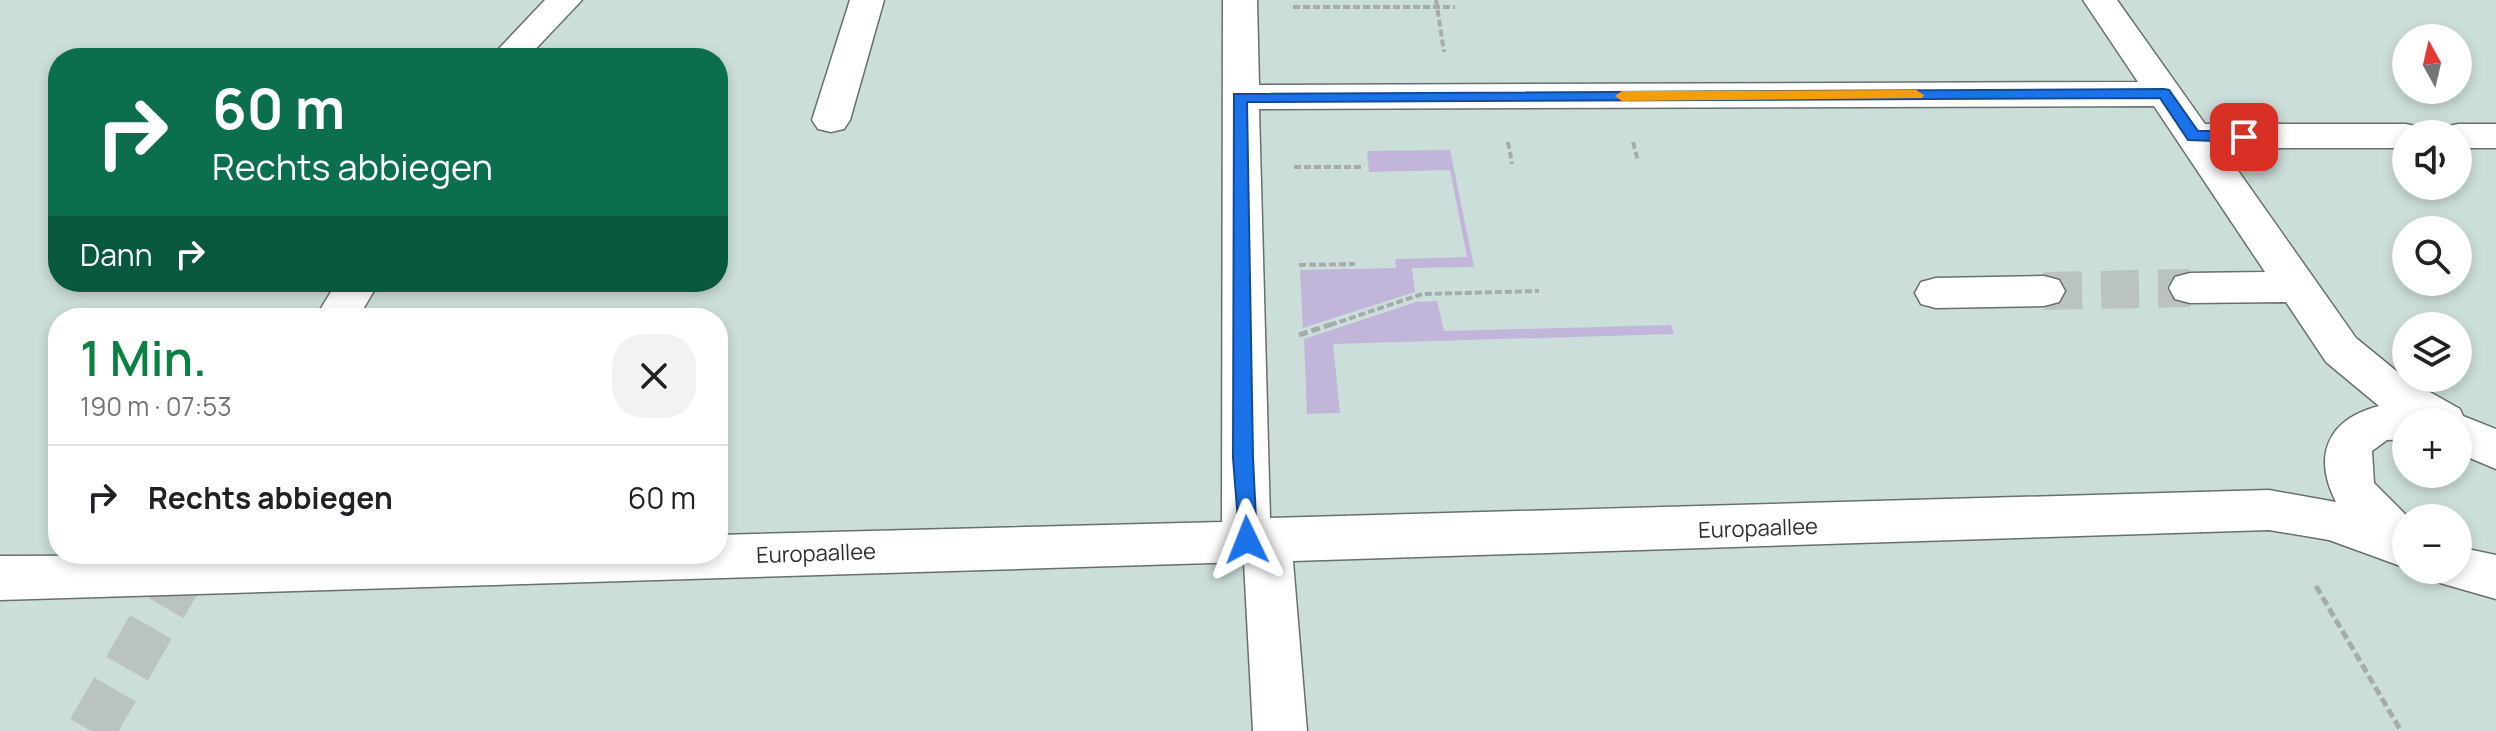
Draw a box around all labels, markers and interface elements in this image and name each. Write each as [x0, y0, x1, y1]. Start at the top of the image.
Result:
north arrow [2392, 24, 2472, 104]
map controls [2392, 24, 2472, 584]
text: 60 m [212, 69, 345, 146]
icon: right [80, 80, 184, 184]
pin [2210, 103, 2278, 171]
icon: arrive [2222, 115, 2266, 159]
button: sound [2392, 120, 2472, 200]
text: Rechts abbiegen [212, 142, 493, 191]
button: search [2392, 216, 2472, 296]
icon: right [168, 232, 212, 276]
text: Dann [80, 234, 152, 275]
button: layers [2392, 312, 2472, 392]
text: 1 Min. [80, 325, 207, 390]
button: close [612, 334, 696, 418]
text: 190 m · 07:53 [80, 388, 232, 424]
button: + [2392, 408, 2472, 488]
icon: right [80, 475, 124, 519]
text: Rechts abbiegen [148, 477, 393, 518]
text: 60 m [628, 477, 696, 518]
position arrow [1205, 498, 1289, 582]
button: − [2392, 504, 2472, 584]
street label: Europaallee [1698, 511, 1819, 545]
street label: Europaallee [756, 536, 877, 570]

